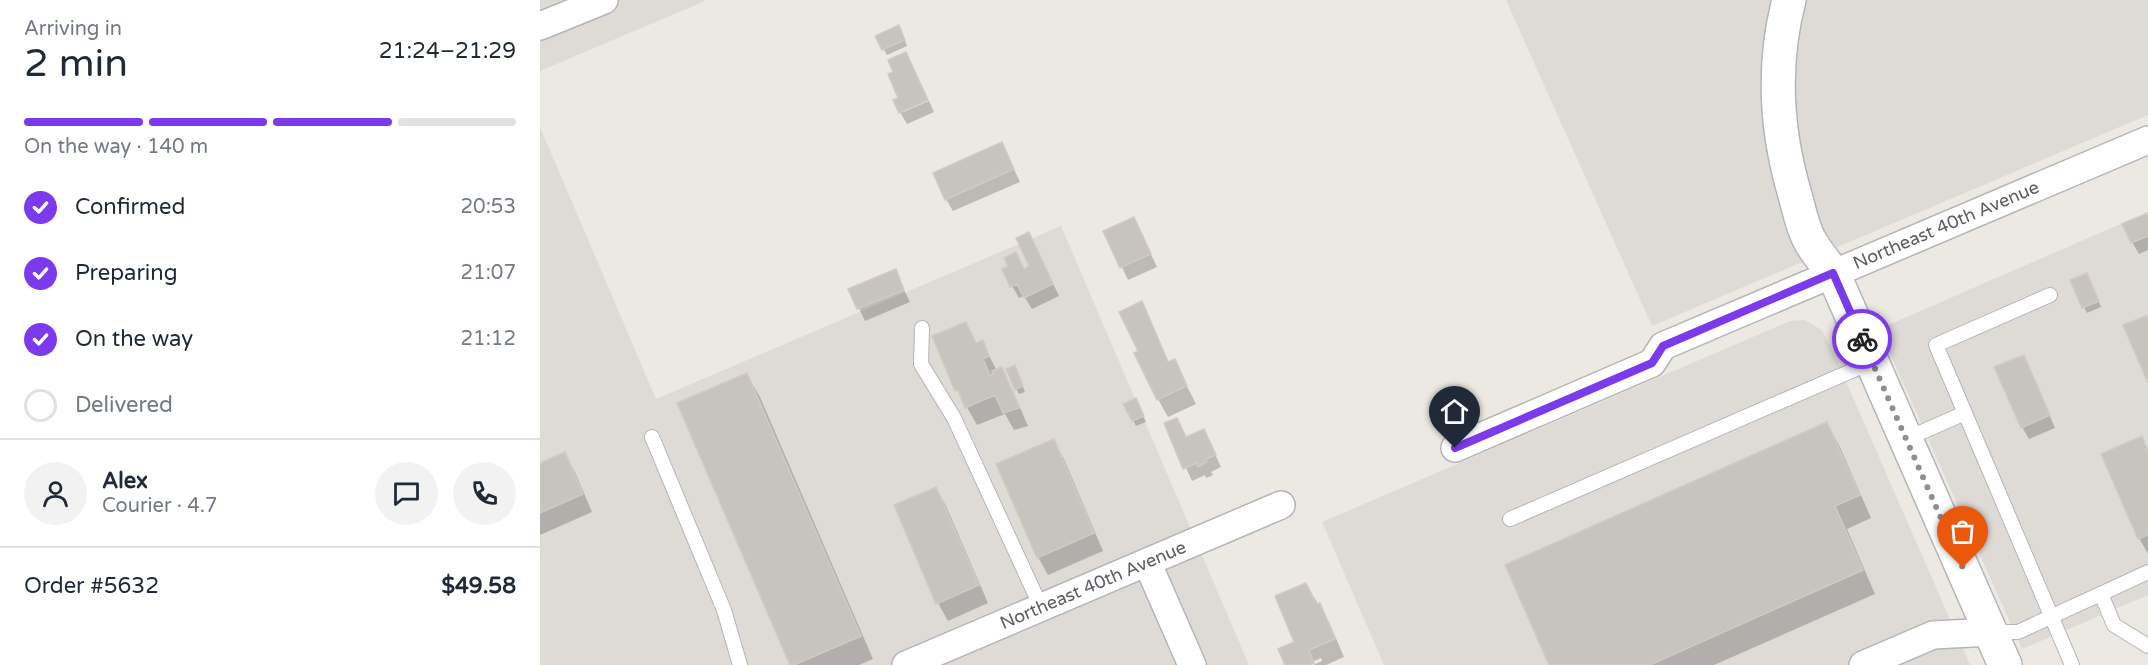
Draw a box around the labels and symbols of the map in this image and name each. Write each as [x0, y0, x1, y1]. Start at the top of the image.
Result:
street label: Northeast 40th Avenue [1850, 176, 2042, 274]
courier [1832, 309, 1892, 369]
pin [1429, 386, 1480, 448]
pin [1937, 506, 1988, 568]
street label: Northeast 40th Avenue [997, 536, 1189, 634]

